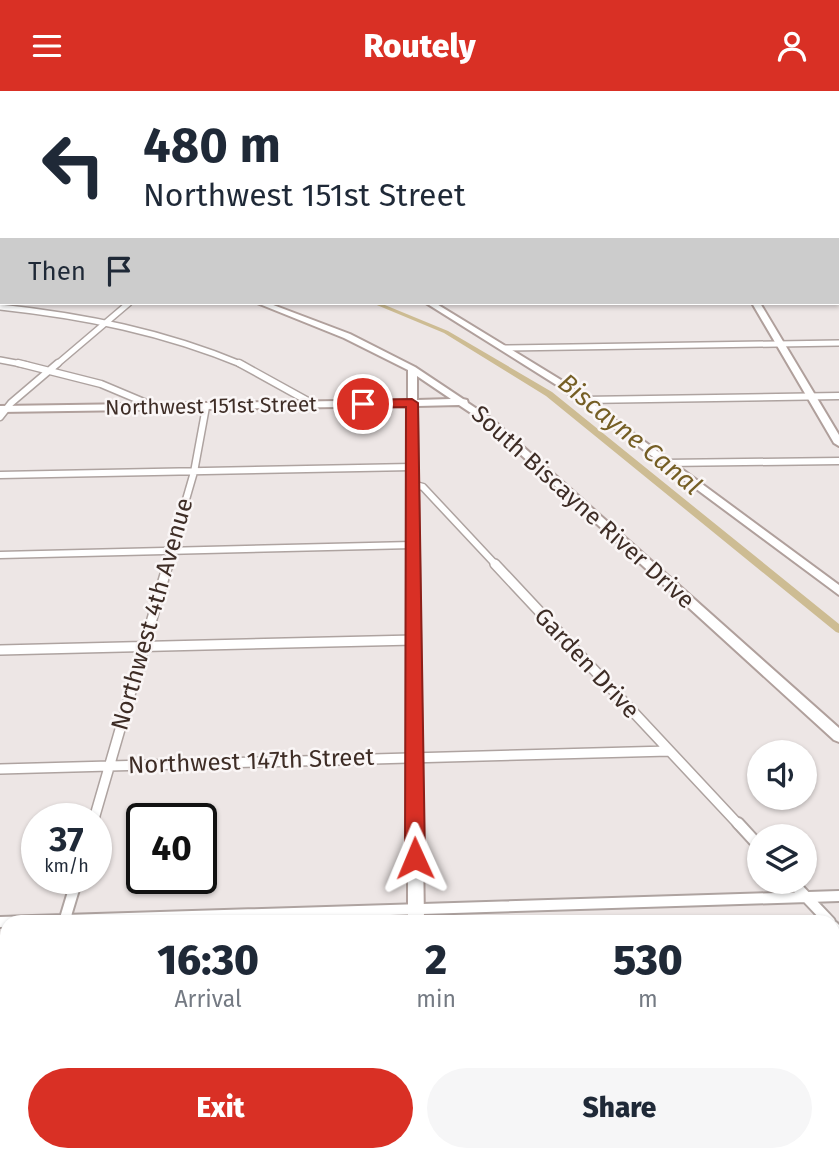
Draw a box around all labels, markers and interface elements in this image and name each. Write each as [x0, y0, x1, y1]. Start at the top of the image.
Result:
icon: menu [28, 27, 66, 65]
text: Routely [363, 27, 476, 65]
icon: person [773, 27, 811, 65]
text: 480 m [143, 116, 281, 175]
icon: left [28, 119, 119, 210]
text: Northwest 151st Street [143, 176, 465, 214]
icon: arrive [100, 252, 138, 290]
text: Then [28, 256, 86, 287]
water label: Biscayne Canal [552, 367, 708, 502]
pin [333, 374, 393, 434]
icon: arrive [344, 385, 382, 423]
street label: Northwest 151st Street [105, 391, 317, 421]
street label: South Biscayne River Drive [466, 400, 700, 614]
street label: Northwest 4th Avenue [105, 495, 199, 733]
street label: Garden Drive [529, 602, 645, 724]
map controls [747, 740, 817, 894]
button: sound [747, 740, 817, 810]
street label: Northwest 147th Street [127, 743, 375, 779]
speed limit sign: 40 [126, 803, 217, 894]
text: 37 [49, 818, 84, 860]
position arrow [378, 821, 452, 895]
button: layers [747, 824, 817, 894]
text: km/h [44, 855, 89, 877]
text: 16:30 [157, 935, 259, 985]
text: 2 [425, 935, 447, 985]
text: 530 [613, 935, 683, 985]
text: Arrival [174, 985, 242, 1013]
text: min [416, 985, 456, 1013]
text: m [638, 985, 658, 1013]
button: Exit [28, 1068, 413, 1148]
button: Share [427, 1068, 812, 1148]

